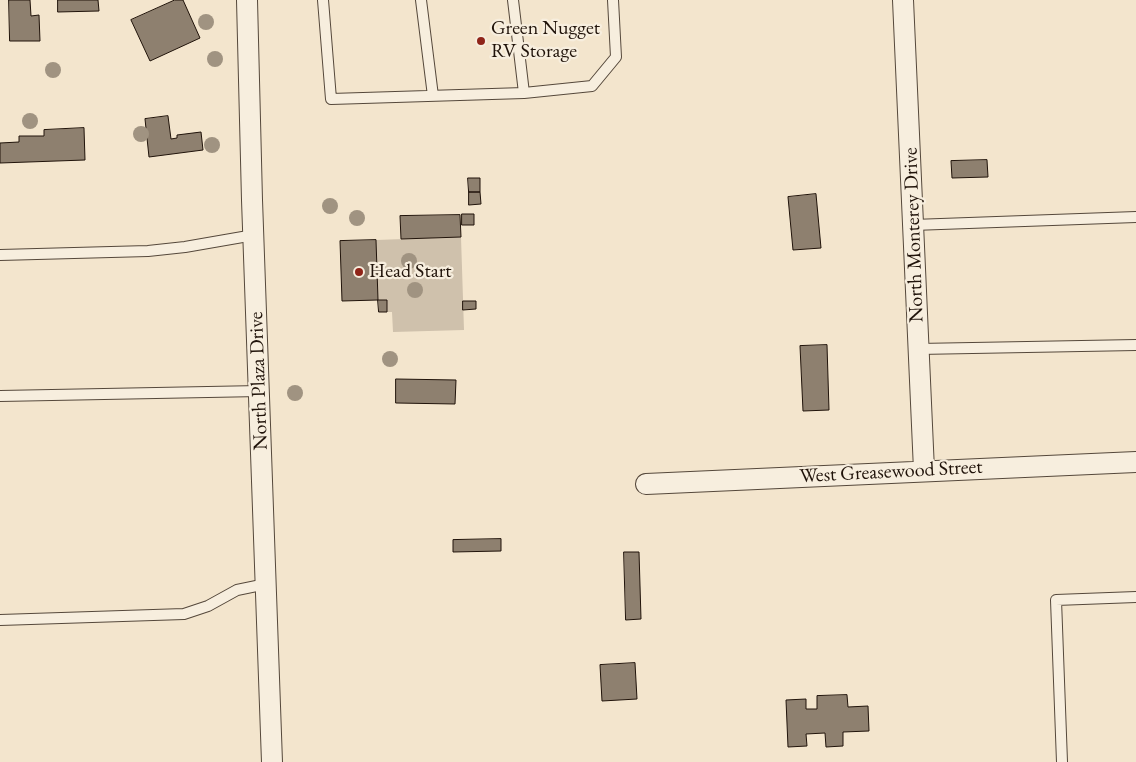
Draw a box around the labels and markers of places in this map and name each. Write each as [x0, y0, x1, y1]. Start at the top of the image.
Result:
place label: Green Nugget RV Storage [491, 17, 600, 64]
marker: Green Nugget RV Storage [475, 35, 487, 47]
place label: Head Start [369, 260, 452, 284]
marker: Head Start [353, 266, 365, 278]

